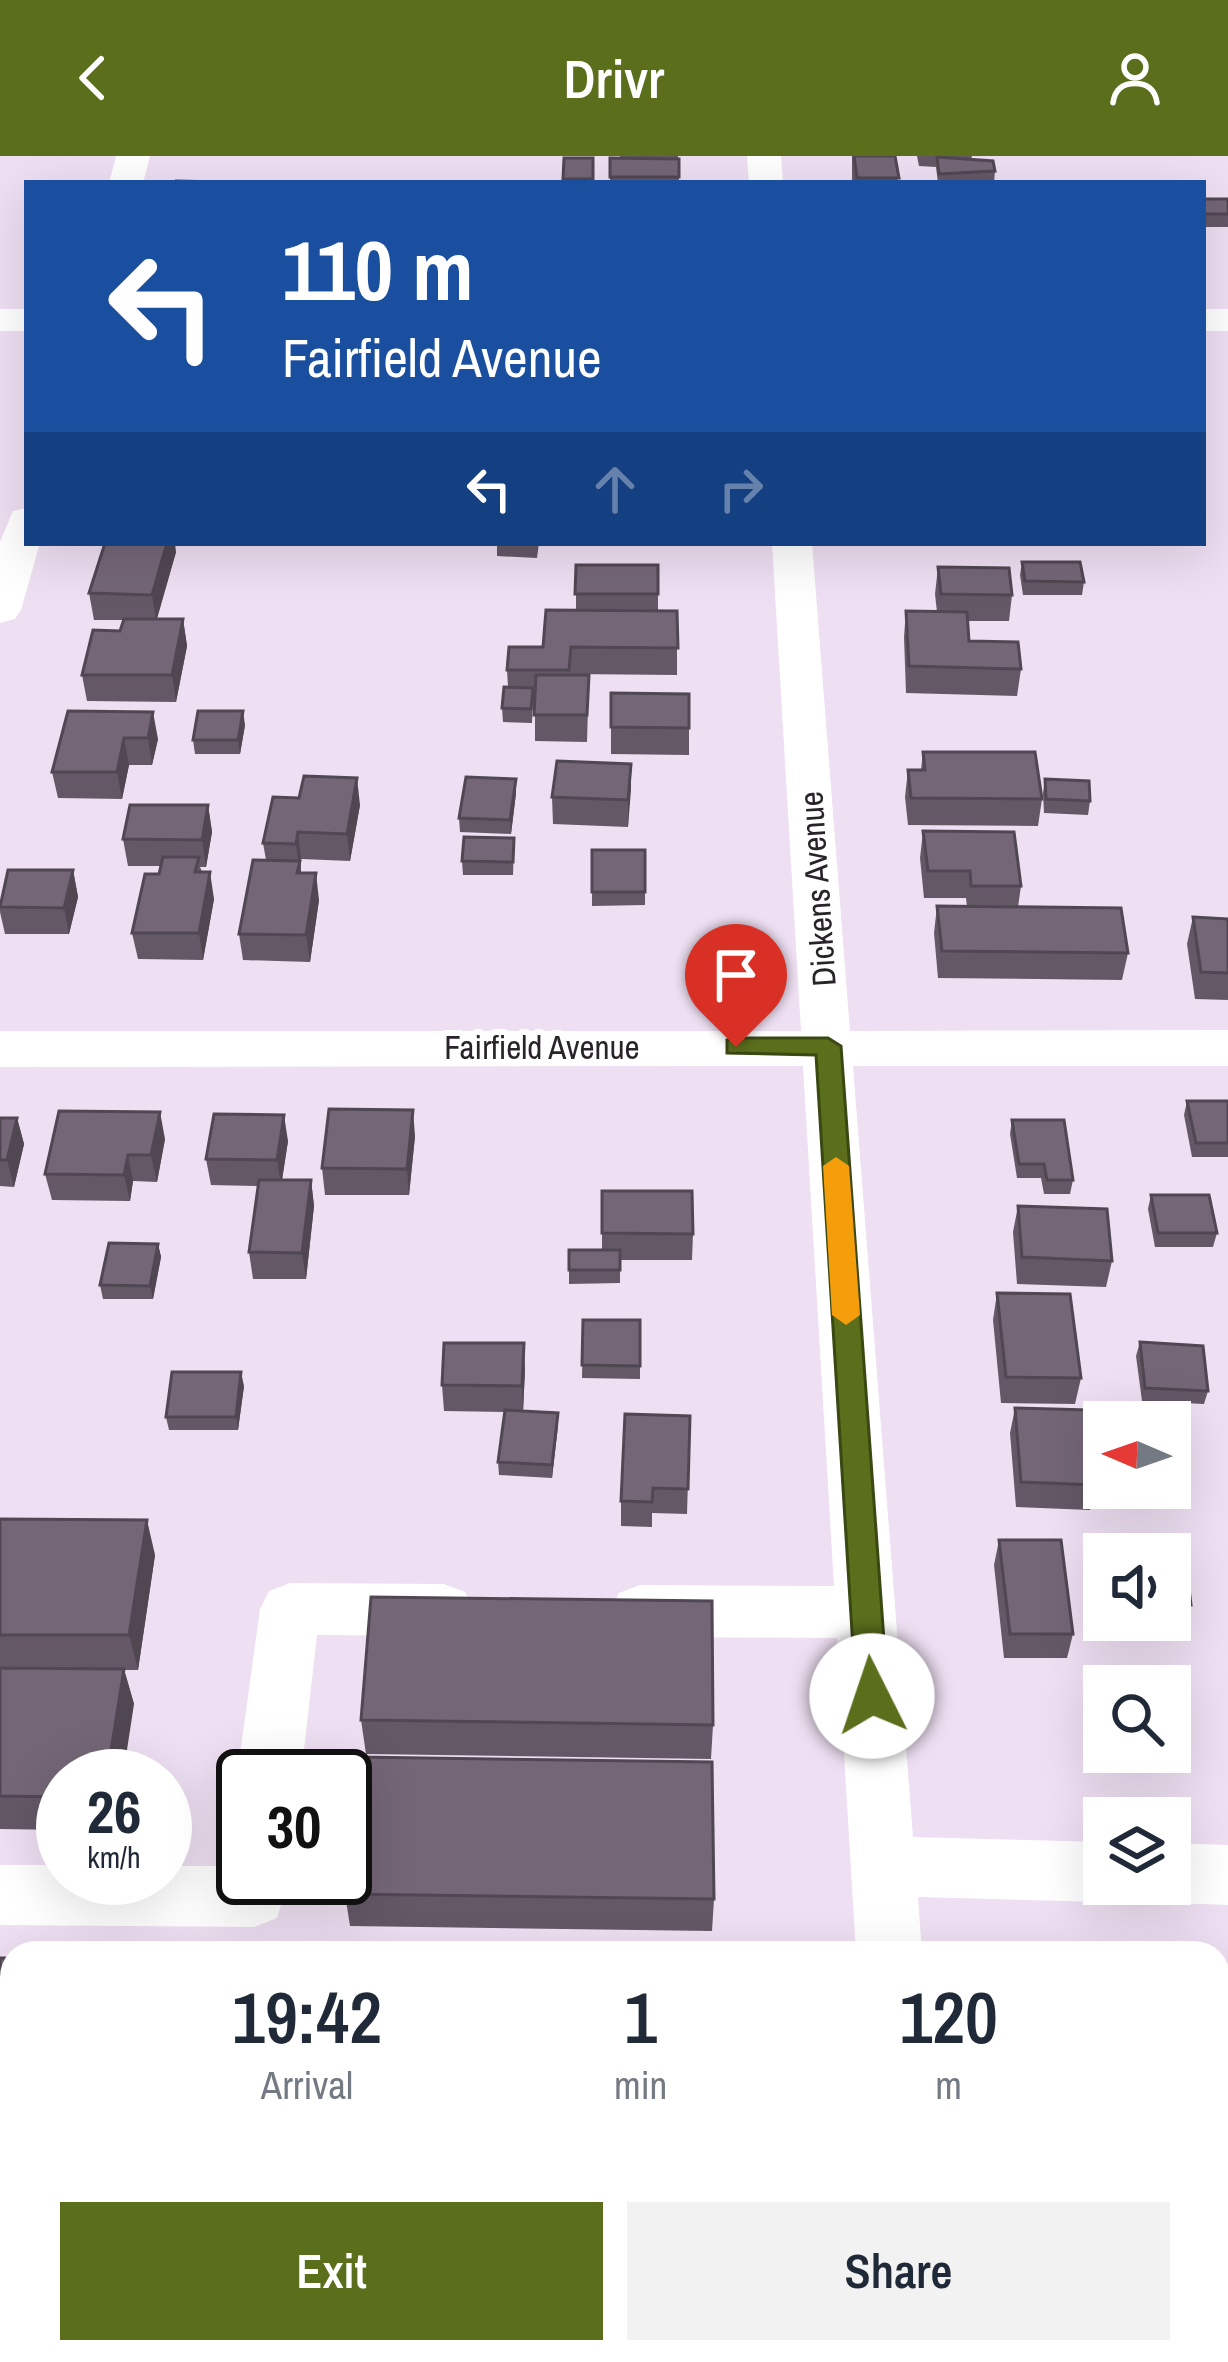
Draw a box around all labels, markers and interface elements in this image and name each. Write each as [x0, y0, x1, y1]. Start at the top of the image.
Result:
text: Drivr [564, 42, 664, 115]
icon: back [60, 45, 126, 111]
icon: person [1102, 45, 1168, 111]
text: 110 m [282, 213, 474, 326]
icon: left [84, 228, 240, 384]
text: Fairfield Avenue [282, 321, 602, 394]
icon: left [456, 456, 522, 522]
icon: ahead [582, 456, 648, 522]
icon: right [708, 456, 774, 522]
street label: Dickens Avenue [788, 790, 846, 988]
pin [685, 924, 787, 1047]
icon: arrive [703, 942, 769, 1008]
street label: Fairfield Avenue [444, 1025, 640, 1069]
north arrow [1083, 1401, 1191, 1509]
map controls [1083, 1401, 1191, 1905]
button: sound [1083, 1533, 1191, 1641]
position arrow [809, 1633, 935, 1759]
button: search [1083, 1665, 1191, 1773]
speed limit sign: 30 [216, 1749, 372, 1905]
text: 26 [87, 1771, 141, 1852]
button: layers [1083, 1797, 1191, 1905]
text: km/h [87, 1837, 141, 1877]
text: 19:42 [232, 1968, 382, 2065]
text: 1 [624, 1968, 657, 2065]
text: 120 [899, 1968, 998, 2065]
text: Arrival [261, 2059, 353, 2111]
text: min [614, 2059, 667, 2111]
text: m [935, 2059, 962, 2111]
button: Exit [60, 2202, 603, 2340]
button: Share [627, 2202, 1170, 2340]

